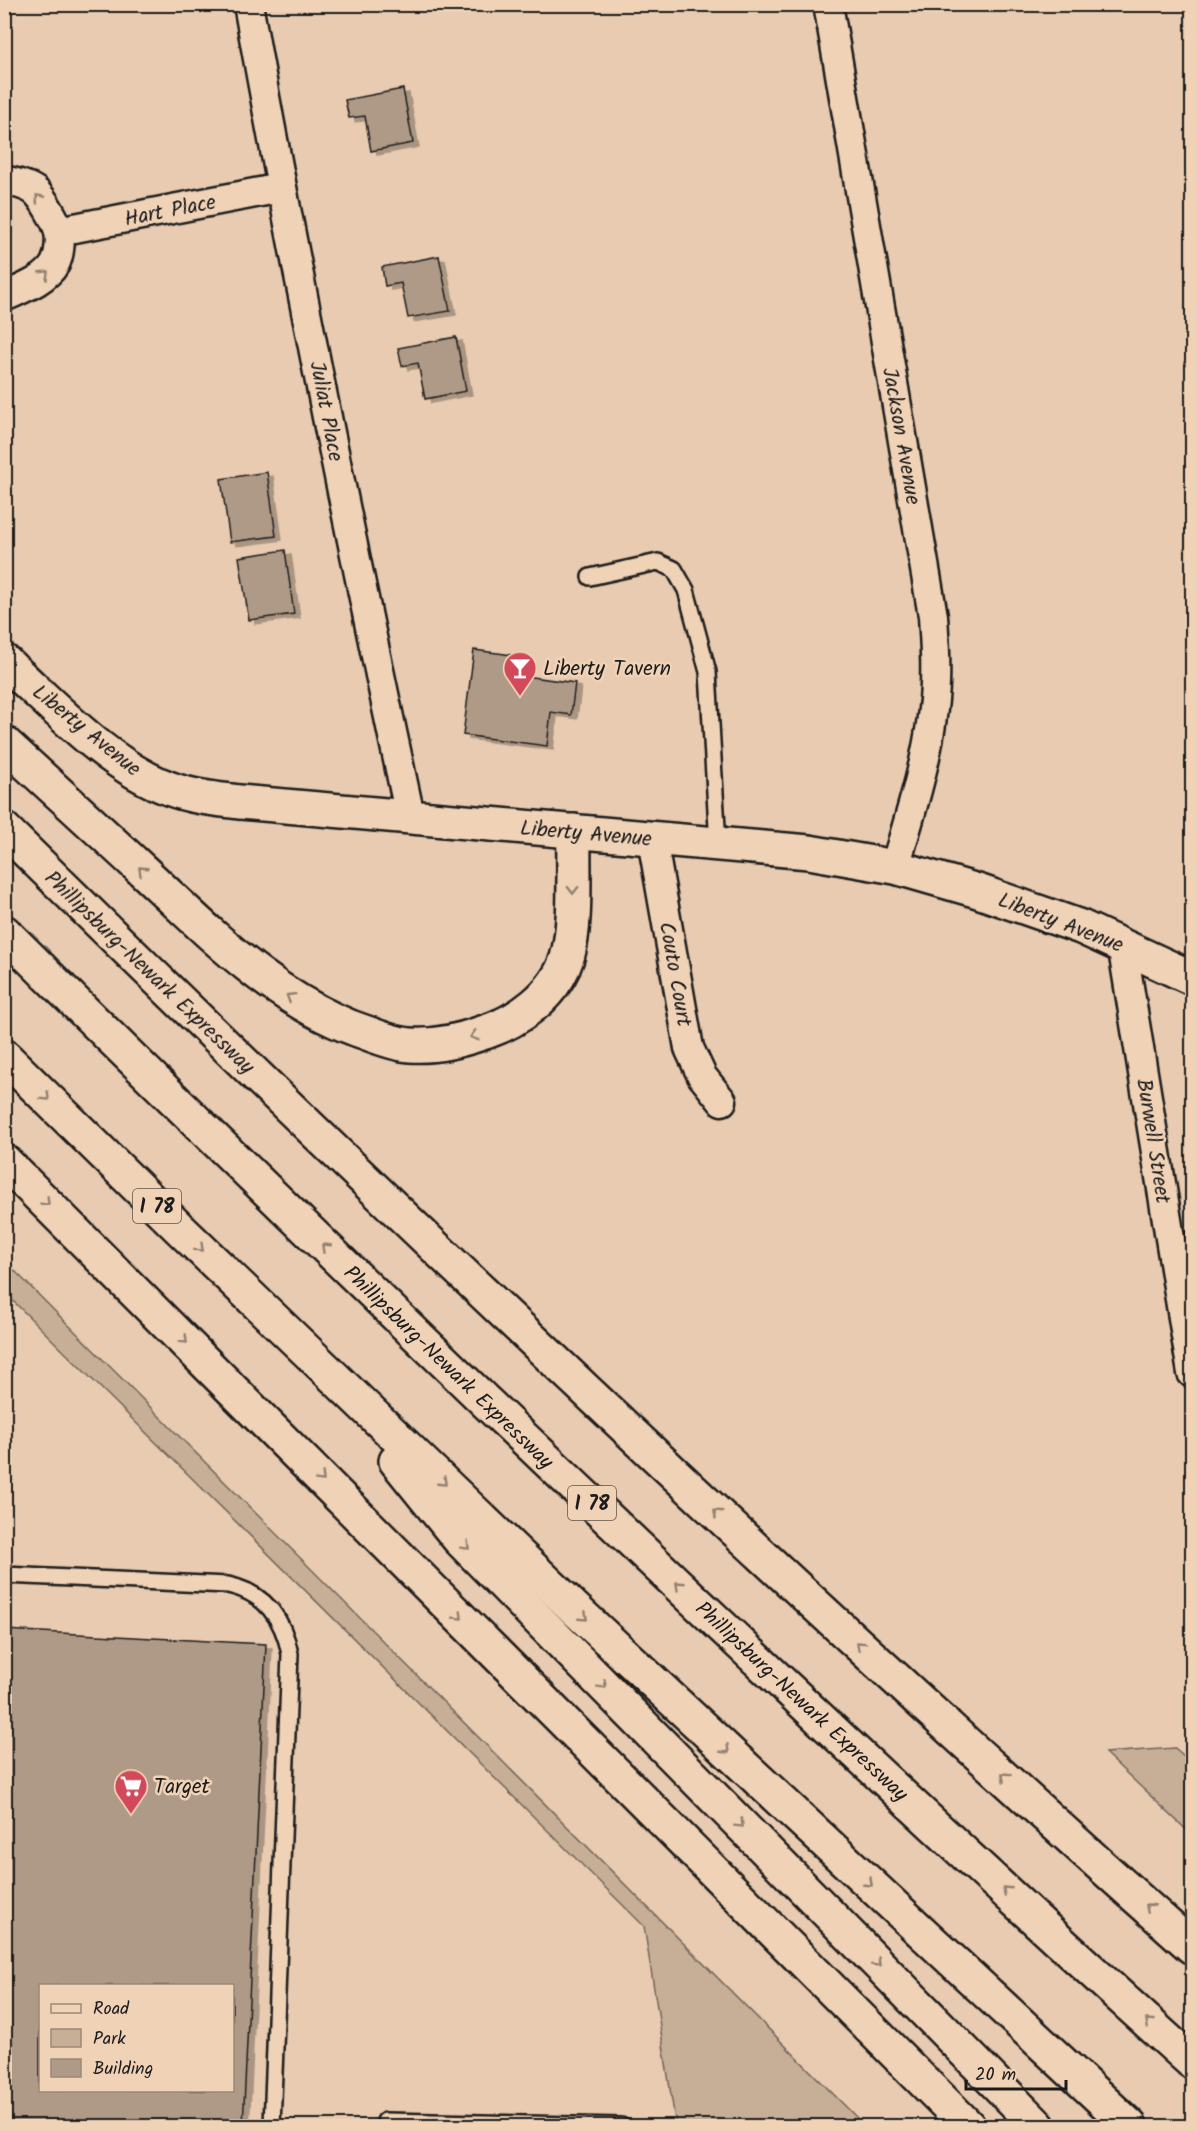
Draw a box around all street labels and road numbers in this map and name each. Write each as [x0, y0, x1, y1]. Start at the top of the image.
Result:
street label: Hart Place [122, 186, 219, 237]
street label: Juliat Place [300, 358, 352, 465]
street label: Jackson Avenue [872, 365, 929, 508]
street label: Liberty Avenue [24, 677, 148, 786]
street label: Liberty Avenue [519, 812, 654, 857]
street label: Phillipsburg-Newark Expressway [36, 863, 262, 1083]
street label: Liberty Avenue [993, 884, 1129, 963]
street label: Couto Court [649, 919, 700, 1030]
street label: Burwell Street [1126, 1076, 1179, 1207]
road number: I 78 [133, 1189, 181, 1223]
street label: Phillipsburg-Newark Expressway [335, 1258, 561, 1478]
road number: I 78 [568, 1486, 616, 1520]
street label: Phillipsburg-Newark Expressway [687, 1594, 915, 1810]

